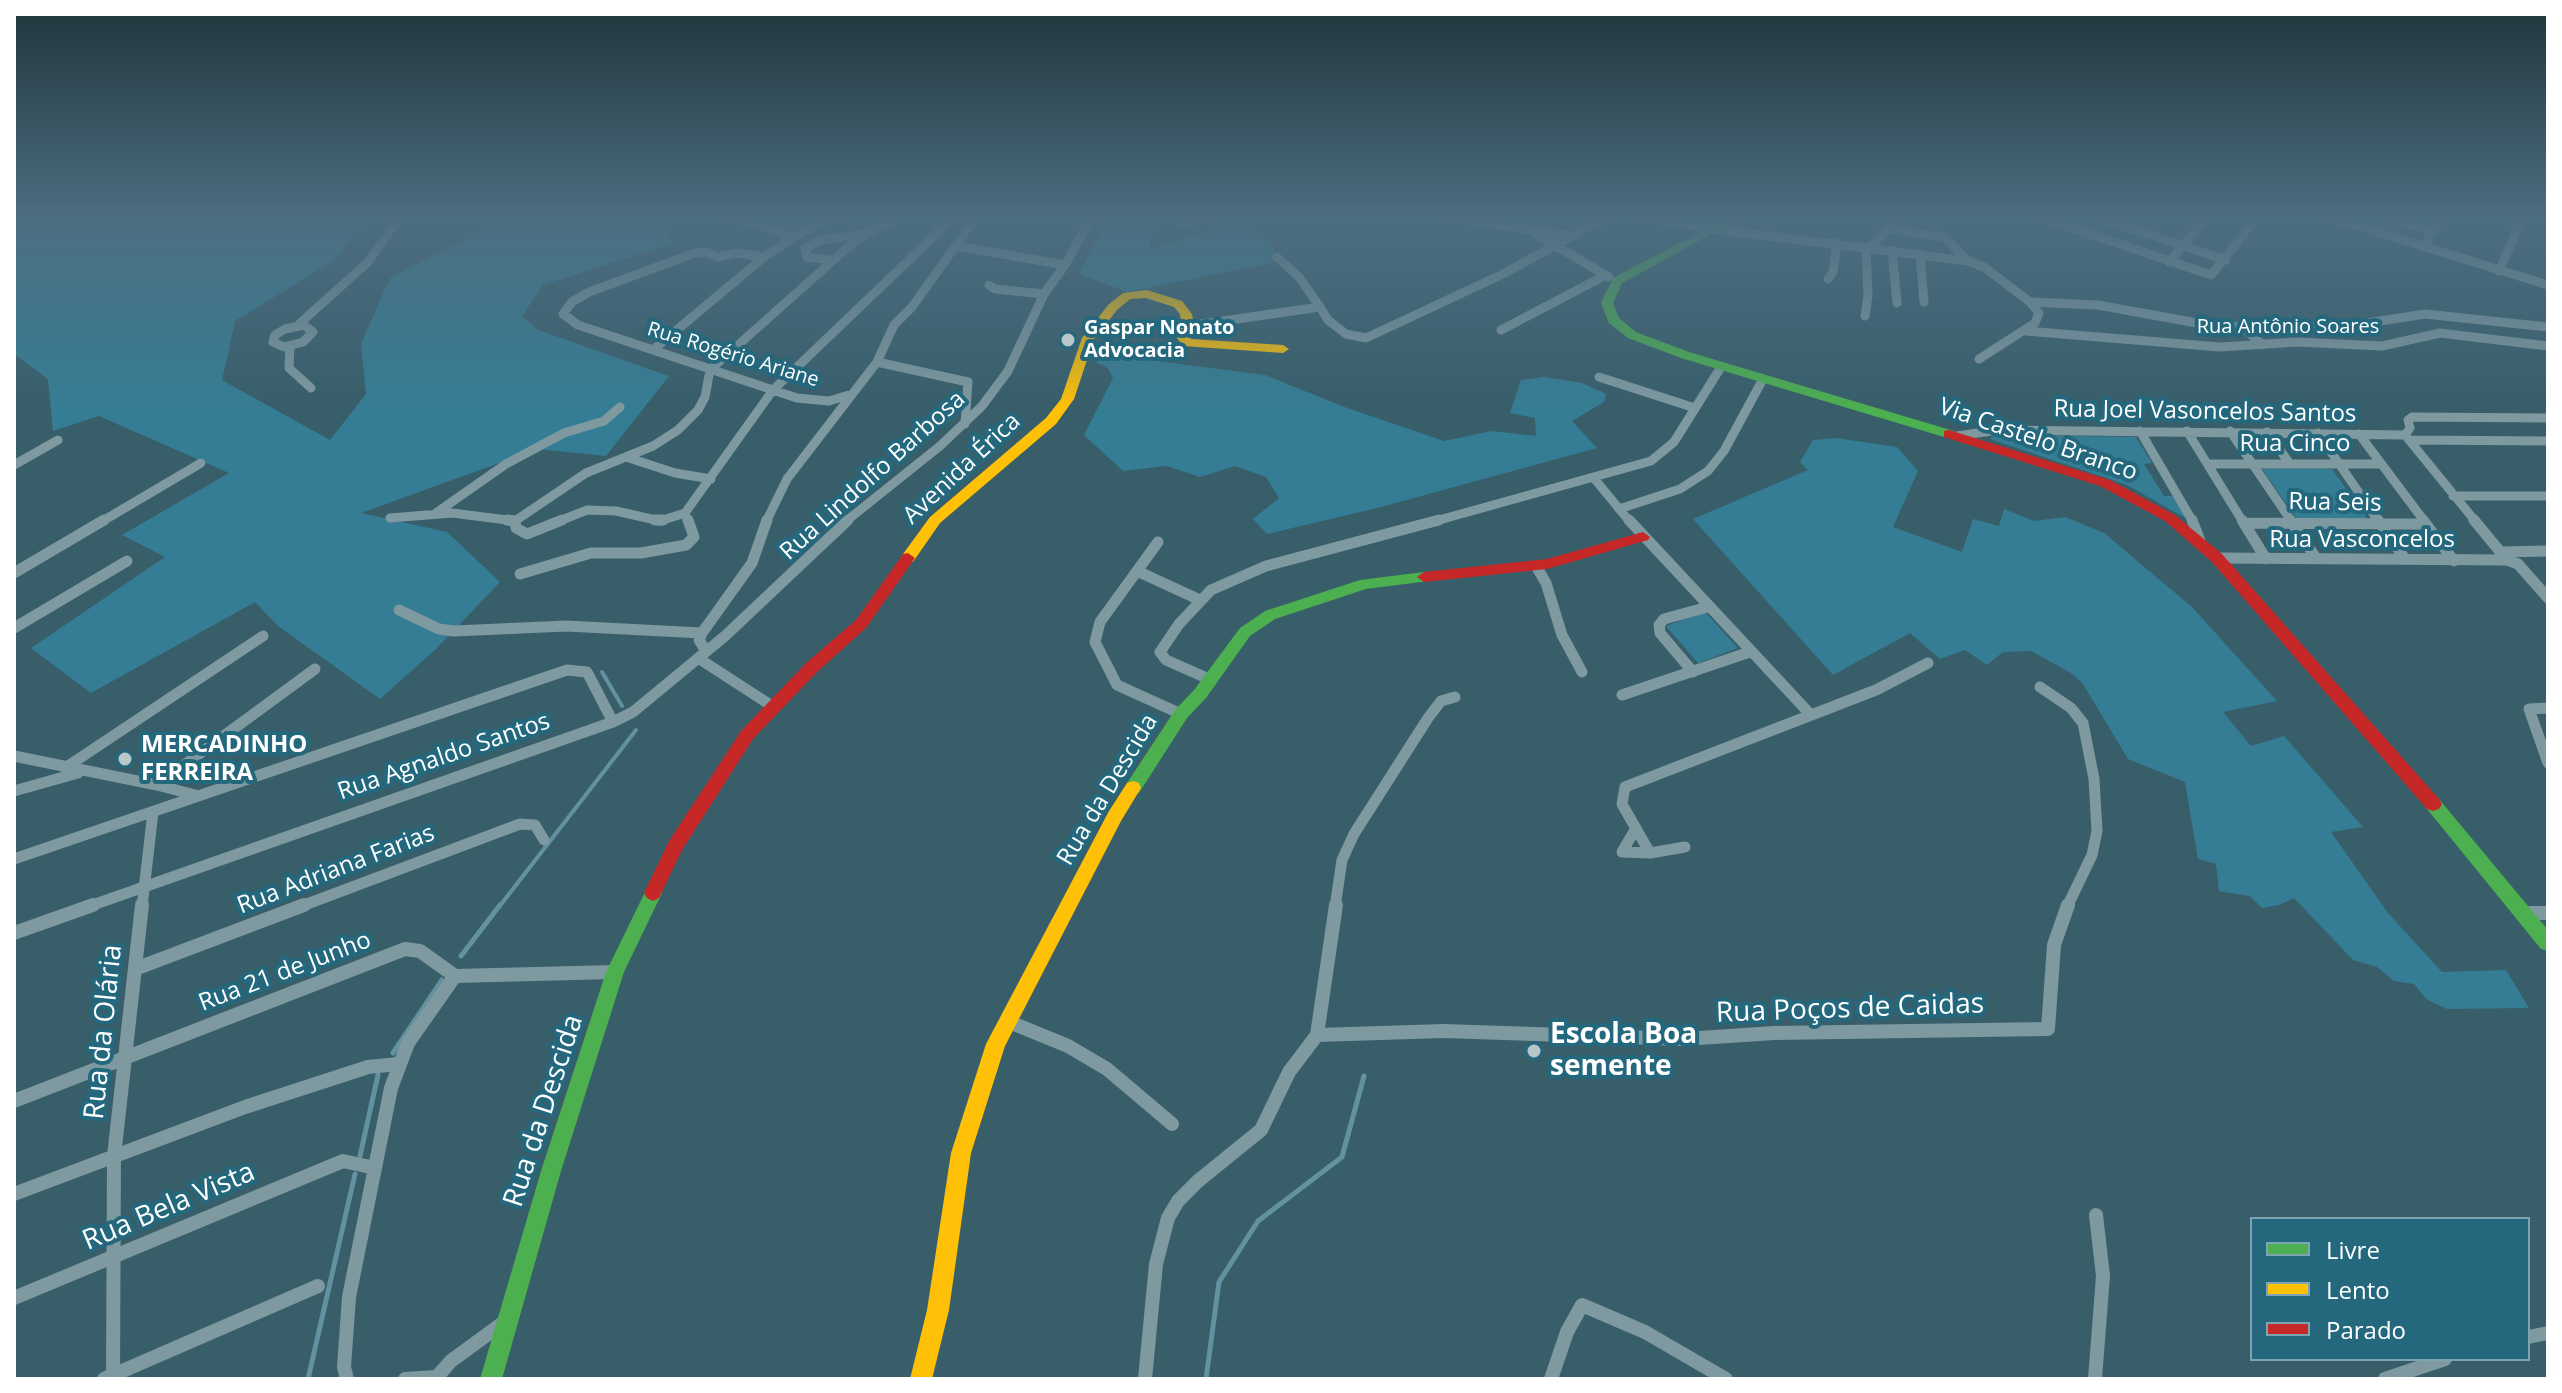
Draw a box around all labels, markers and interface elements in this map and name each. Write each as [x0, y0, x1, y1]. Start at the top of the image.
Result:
street label: Rua Antônio Soares [2197, 315, 2379, 339]
place label: Gaspar Nonato Advocacia [1084, 316, 1234, 363]
street label: Rua Rogério Ariane [644, 317, 822, 393]
marker: Gaspar Nonato Advocacia [1059, 331, 1077, 349]
street label: Rua Lindolfo Barbosa [775, 385, 971, 567]
street label: Via Castelo Branco [1935, 393, 2141, 487]
street label: Rua Joel Vasoncelos Santos [2053, 395, 2357, 429]
street label: Avenida Érica [897, 407, 1027, 531]
street label: Rua Cinco [2240, 430, 2350, 458]
street label: Rua Seis [2288, 488, 2382, 518]
street label: Rua Vasconcelos [2269, 526, 2455, 554]
street label: Rua Agnaldo Santos [334, 707, 554, 807]
street label: Rua da Descida [1052, 709, 1164, 871]
place label: MERCADINHO FERREIRA [141, 731, 307, 787]
marker: MERCADINHO FERREIRA [116, 750, 134, 768]
street label: Rua Adriana Farias [233, 819, 439, 921]
street label: Rua 21 de Junho [195, 926, 375, 1018]
street label: Rua da Olária [78, 943, 130, 1121]
street label: Rua Poços de Caidas [1715, 988, 1985, 1030]
street label: Rua da Descida [497, 1011, 591, 1211]
place label: Escola Boa semente [1550, 1018, 1697, 1084]
marker: Escola Boa semente [1525, 1042, 1543, 1060]
street label: Rua Bela Vista [78, 1156, 260, 1258]
legend [2250, 1217, 2530, 1361]
text: Livre [2326, 1233, 2380, 1266]
text: Lento [2326, 1273, 2390, 1306]
text: Parado [2326, 1313, 2406, 1346]

